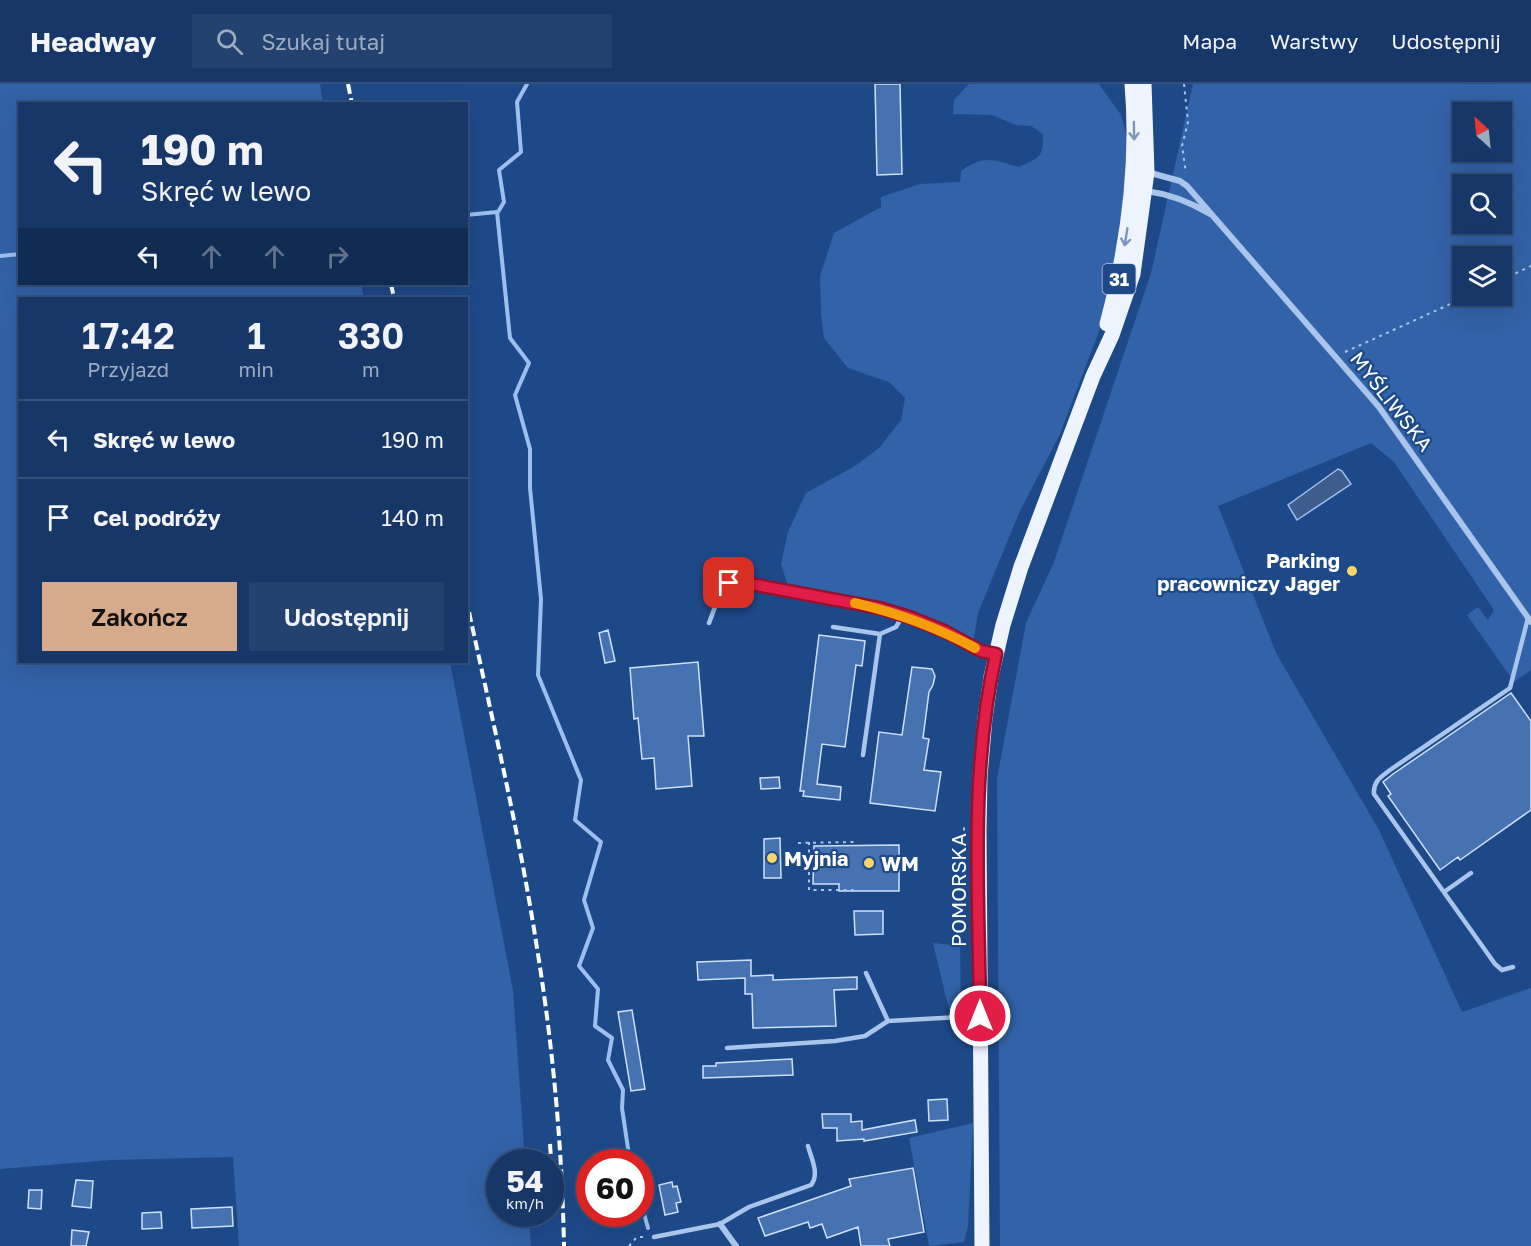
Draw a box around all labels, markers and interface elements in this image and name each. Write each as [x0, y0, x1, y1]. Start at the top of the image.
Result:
search box [192, 14, 612, 68]
text: Headway [30, 25, 156, 58]
icon: search [213, 25, 246, 58]
text: Szukaj tutaj [261, 28, 385, 55]
text: Mapa [1182, 28, 1237, 54]
text: Warstwy [1270, 28, 1358, 54]
text: Udostępnij [1391, 28, 1501, 54]
north arrow [1452, 102, 1512, 162]
map controls [1452, 102, 1512, 306]
one-way arrow [1128, 121, 1140, 141]
text: 190 m [141, 124, 264, 174]
icon: left [42, 126, 120, 204]
button: search [1452, 174, 1512, 234]
text: Skręć w lewo [141, 175, 311, 207]
one-way arrow [1121, 227, 1132, 246]
icon: left [132, 240, 165, 273]
icon: ahead [195, 240, 228, 273]
icon: ahead [258, 240, 291, 273]
icon: right [321, 240, 354, 273]
button: layers [1452, 246, 1512, 306]
road number: 31 [1102, 264, 1136, 294]
text: 17:42 [82, 314, 175, 357]
text: 1 [247, 314, 265, 357]
text: 330 [338, 314, 404, 357]
street label: MYŚLIWSKA [1346, 347, 1438, 455]
text: Przyjazd [87, 357, 169, 381]
text: min [239, 357, 274, 381]
text: m [362, 357, 380, 381]
icon: left [42, 423, 75, 456]
text: Skręć w lewo [93, 426, 235, 453]
text: 190 m [381, 426, 444, 453]
icon: arrive [42, 501, 75, 534]
text: Cel podróży [93, 504, 221, 531]
text: 140 m [381, 504, 444, 531]
place label: Parking pracowniczy Jager [1157, 548, 1340, 595]
pin [703, 557, 754, 608]
marker: Parking pracowniczy Jager [1345, 564, 1359, 578]
icon: arrive [712, 566, 745, 599]
button: Zakończ [42, 582, 237, 651]
button: Udostępnij [249, 582, 444, 651]
street label: POMORSKA [946, 833, 970, 947]
place label: Myjnia [784, 846, 848, 870]
marker: Myjnia [765, 851, 779, 865]
place label: WM [881, 851, 919, 875]
marker: WM [862, 856, 876, 870]
position arrow [948, 984, 1012, 1048]
speed limit sign: 60 [576, 1149, 654, 1227]
text: 54 [506, 1163, 544, 1199]
text: km/h [506, 1194, 544, 1212]

